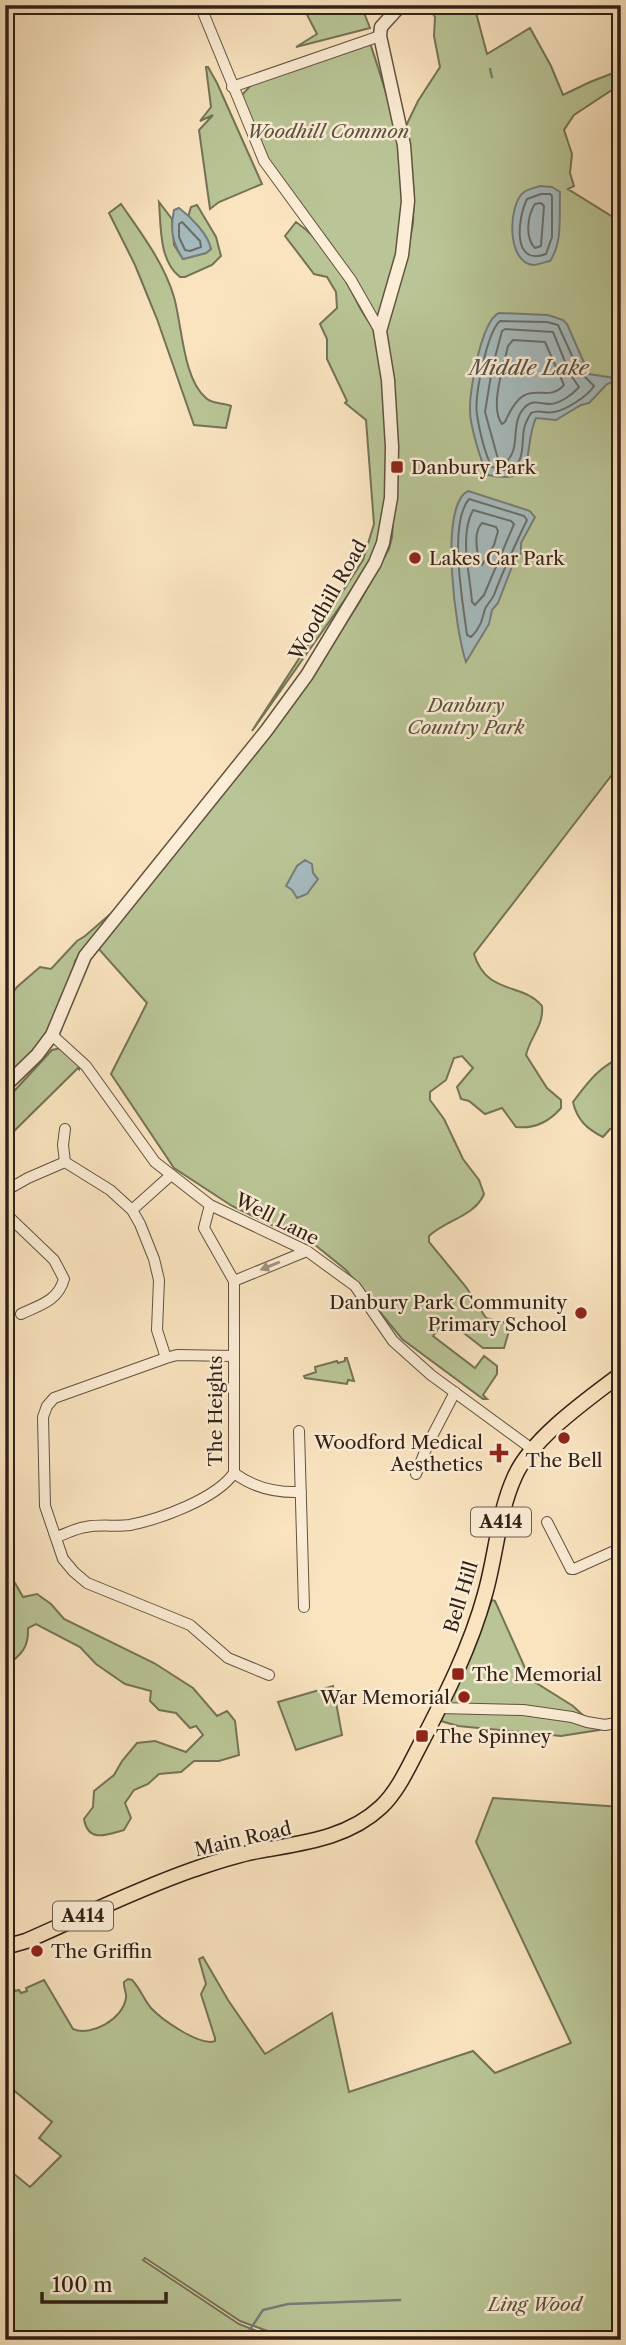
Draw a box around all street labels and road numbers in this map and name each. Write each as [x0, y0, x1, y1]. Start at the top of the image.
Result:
street label: Woodhill Road [284, 535, 372, 665]
street label: Well Lane [230, 1188, 323, 1250]
street label: The Heights [204, 1355, 227, 1467]
road number: A414 [471, 1507, 531, 1536]
street label: Bell Hill [439, 1558, 483, 1636]
street label: Main Road [192, 1817, 294, 1861]
road number: A414 [53, 1902, 113, 1930]

